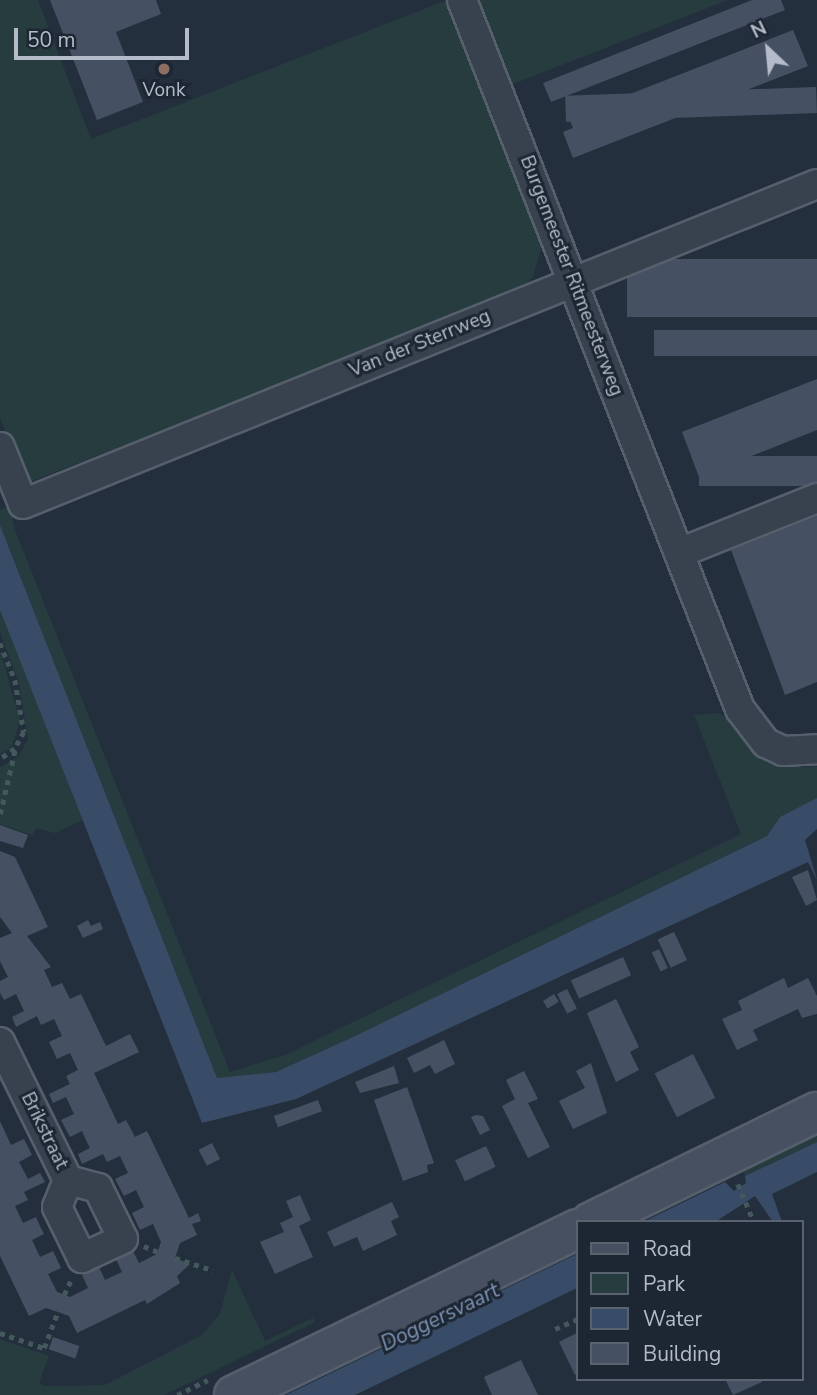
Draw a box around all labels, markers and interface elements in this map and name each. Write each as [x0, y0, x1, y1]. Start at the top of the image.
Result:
scale bar [18, 14, 192, 58]
north arrow [733, 14, 803, 84]
text: N [747, 15, 771, 45]
text: 50 m [27, 26, 76, 54]
marker: Vonk [156, 61, 172, 77]
place label: Vonk [143, 80, 185, 102]
street label: Burgemeester Ritmeesterweg [515, 153, 627, 399]
street label: Van der Sterrweg [346, 305, 494, 383]
street label: Brikstraat [16, 1089, 72, 1173]
legend [576, 1220, 803, 1381]
text: Road [643, 1235, 692, 1263]
text: Park [643, 1270, 685, 1298]
water label: Doggersvaart [377, 1277, 503, 1357]
text: Water [643, 1305, 702, 1333]
text: Building [643, 1340, 721, 1368]

